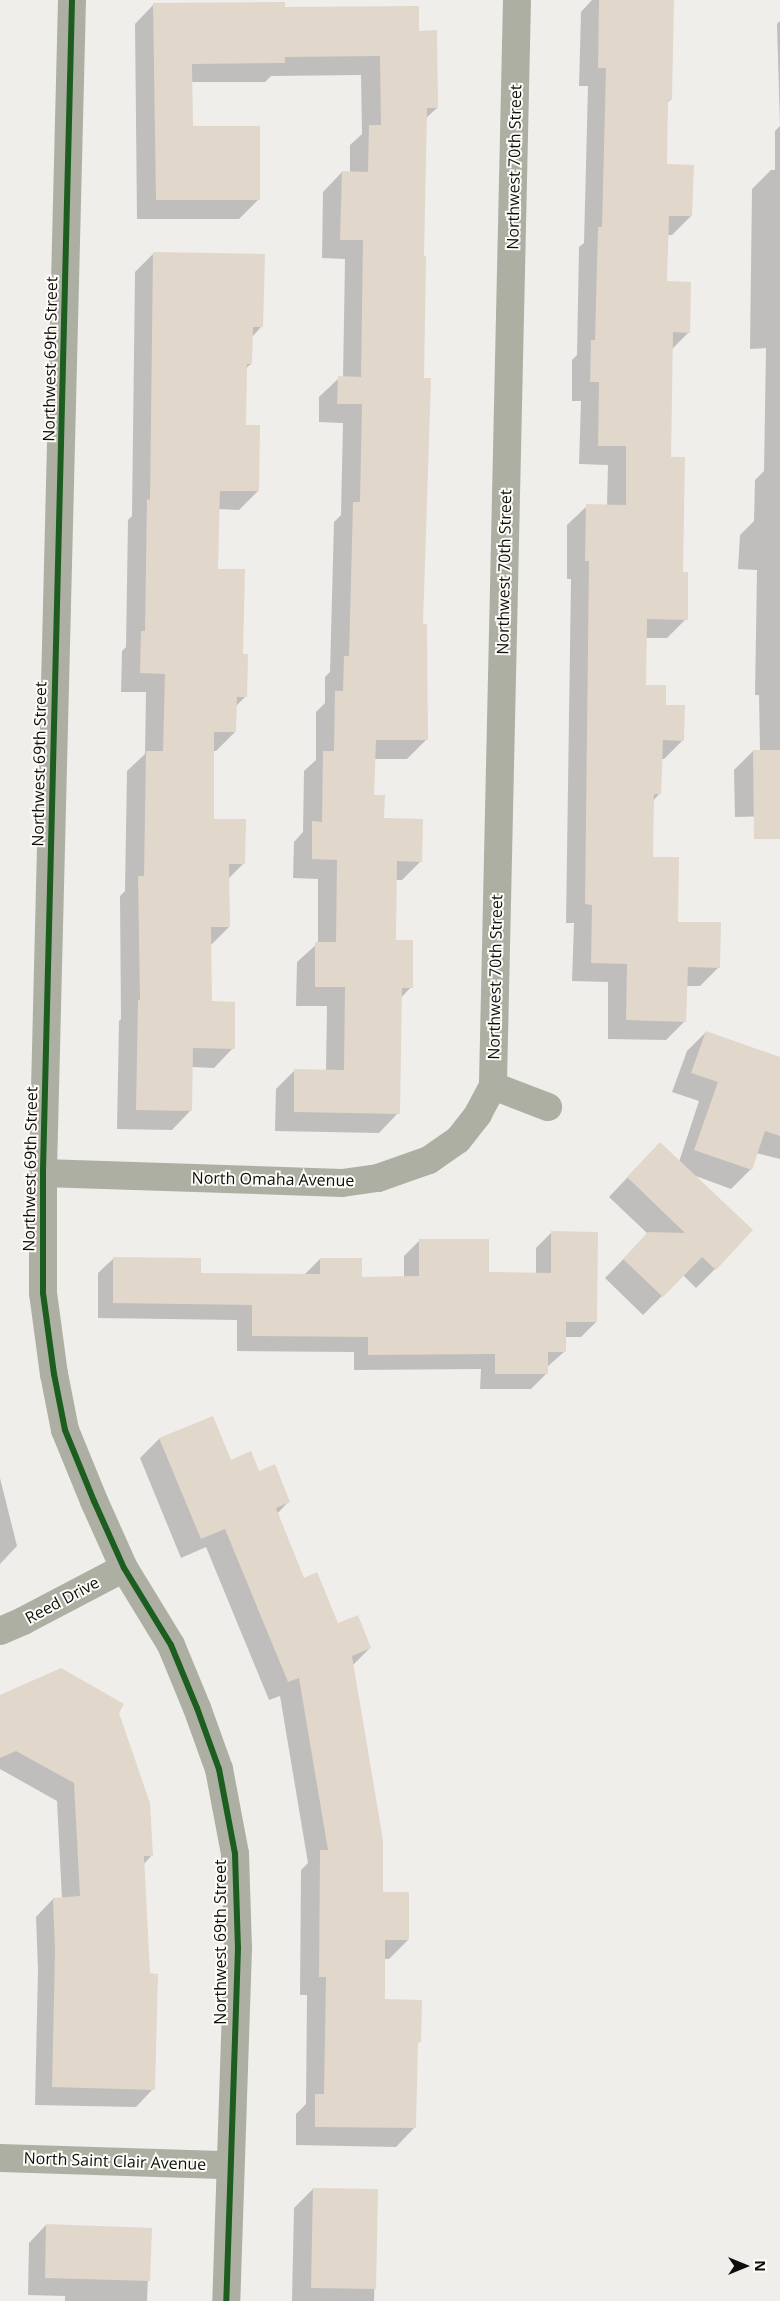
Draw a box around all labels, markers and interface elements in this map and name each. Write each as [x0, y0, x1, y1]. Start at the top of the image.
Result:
street label: Northwest 70th Street [503, 84, 525, 250]
street label: Northwest 69th Street [39, 276, 61, 442]
street label: Northwest 70th Street [493, 489, 515, 655]
street label: Northwest 69th Street [28, 681, 50, 847]
street label: Northwest 70th Street [484, 894, 506, 1060]
street label: Northwest 69th Street [19, 1086, 41, 1252]
street label: North Omaha Avenue [192, 1168, 354, 1190]
street label: Reed Drive [22, 1573, 102, 1627]
street label: Northwest 69th Street [210, 1859, 230, 2025]
street label: North Saint Clair Avenue [23, 2148, 207, 2174]
north arrow [720, 2241, 770, 2291]
text: N [751, 2260, 770, 2272]

